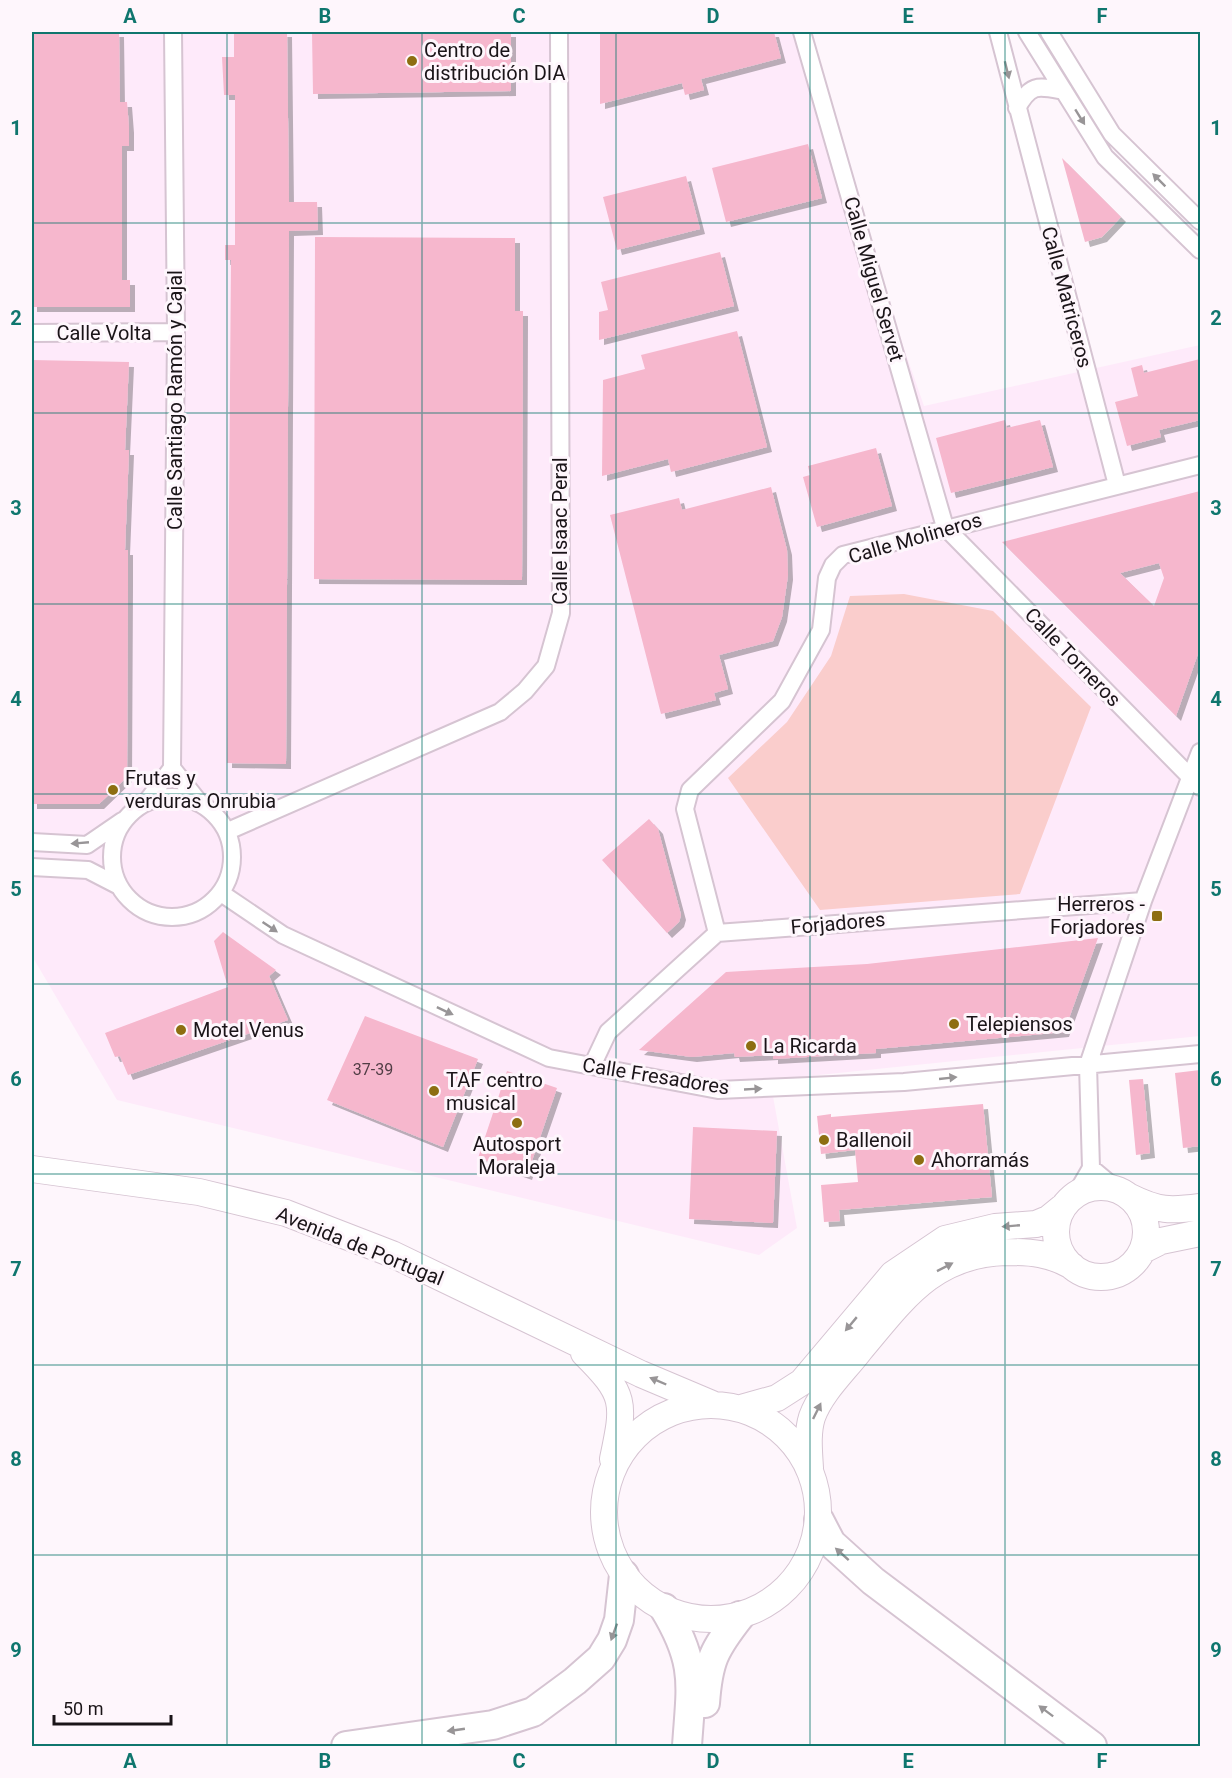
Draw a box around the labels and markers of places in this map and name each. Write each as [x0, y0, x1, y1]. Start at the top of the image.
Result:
place label: Centro de distribución DIA [424, 38, 565, 85]
marker: Centro de distribución DIA [405, 54, 419, 68]
place label: Frutas y verduras Onrubia [125, 766, 276, 813]
marker: Frutas y verduras Onrubia [106, 783, 120, 797]
place label: Herreros - Forjadores [1050, 892, 1145, 939]
marker: Herreros - Forjadores [1150, 909, 1164, 923]
place label: Telepiensos [966, 1012, 1073, 1036]
marker: Telepiensos [947, 1017, 961, 1031]
place label: Motel Venus [193, 1018, 304, 1042]
marker: Motel Venus [174, 1023, 188, 1037]
place label: La Ricarda [763, 1034, 857, 1058]
marker: La Ricarda [744, 1039, 758, 1053]
place label: TAF centro musical [446, 1068, 543, 1115]
marker: TAF centro musical [427, 1084, 441, 1098]
marker: Autosport Moraleja [510, 1116, 524, 1130]
place label: Ballenoil [836, 1128, 912, 1152]
place label: Autosport Moraleja [473, 1132, 561, 1179]
marker: Ballenoil [817, 1133, 831, 1147]
place label: Ahorramás [931, 1148, 1029, 1172]
marker: Ahorramás [912, 1153, 926, 1167]

